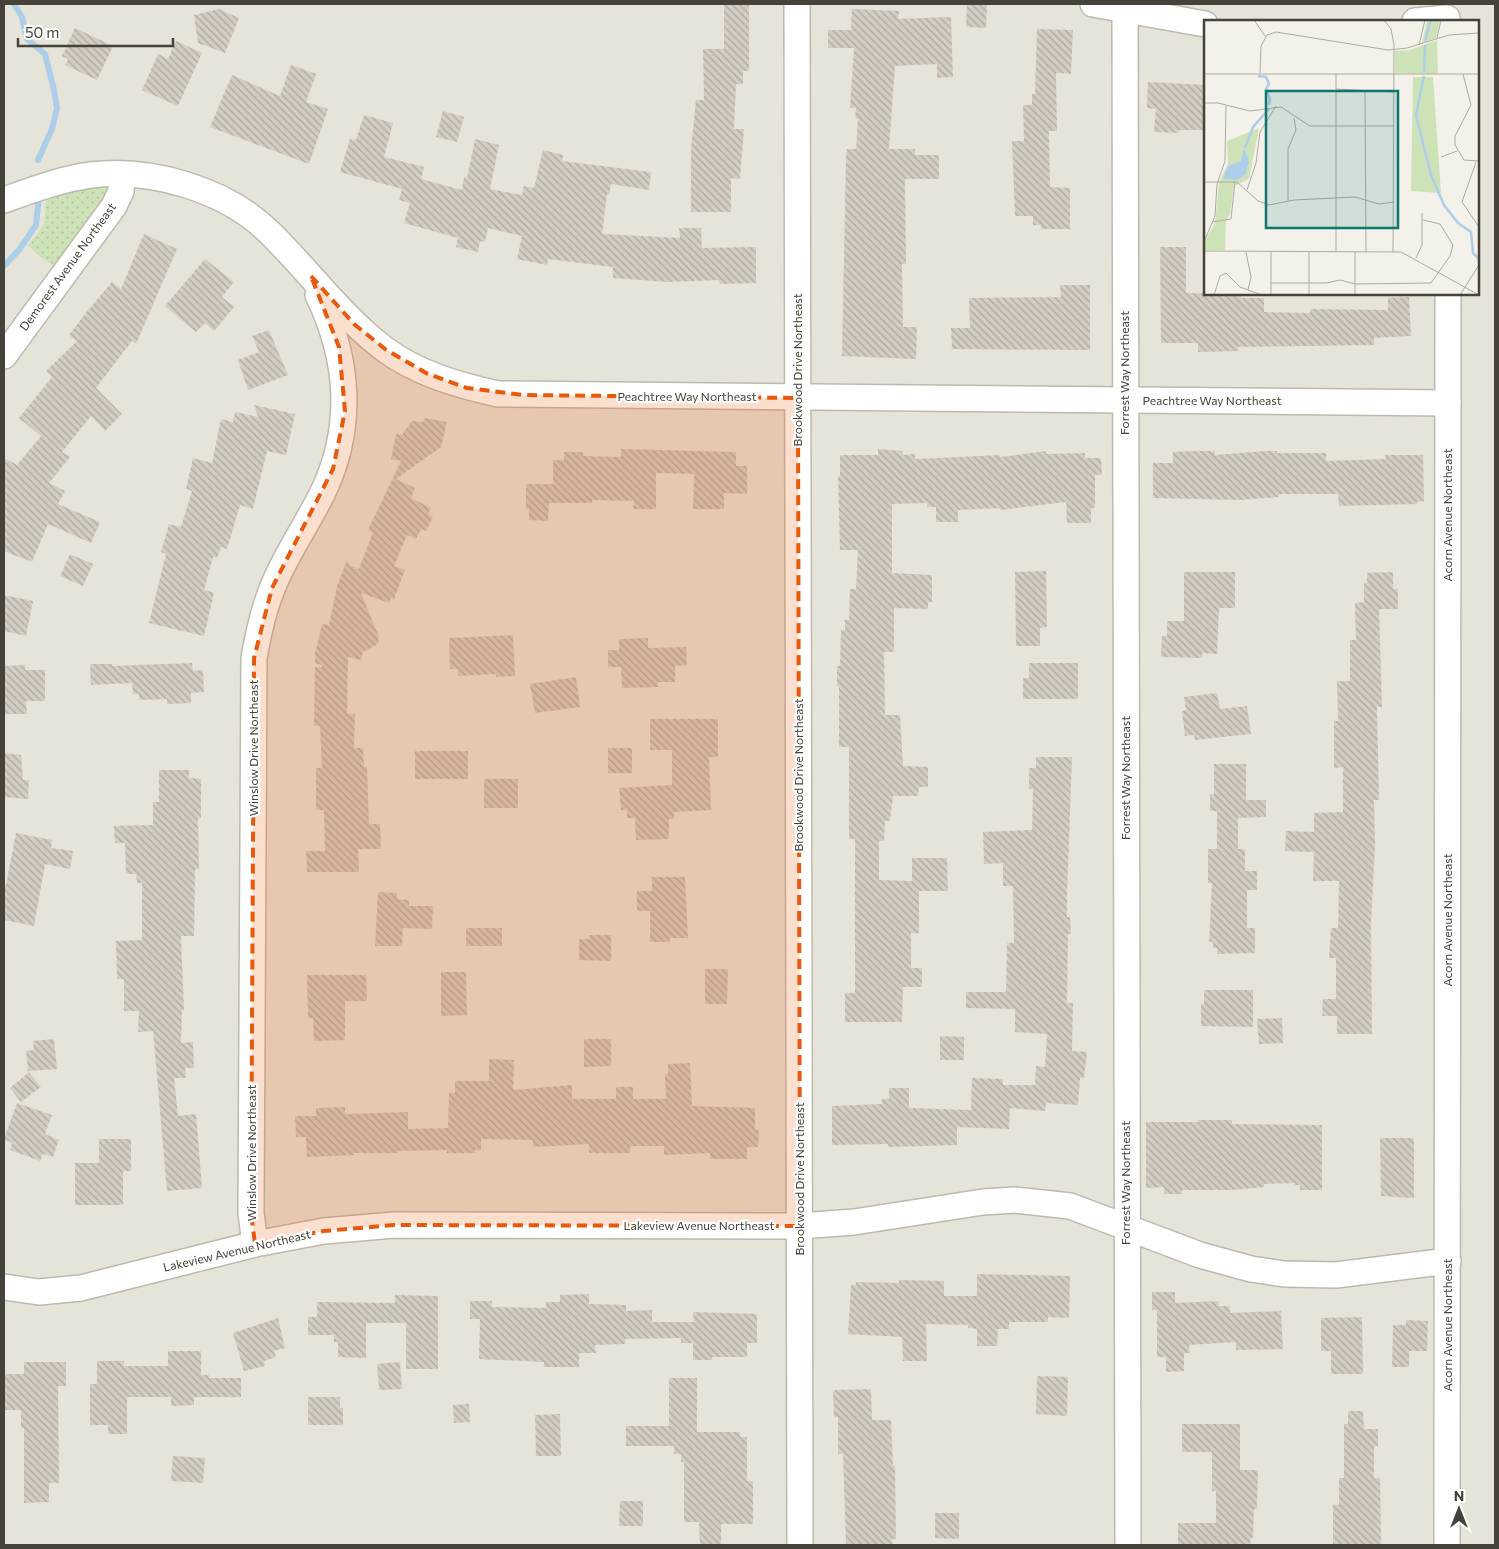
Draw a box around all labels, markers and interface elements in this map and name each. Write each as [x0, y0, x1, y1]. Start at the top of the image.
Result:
scale bar [18, 15, 172, 47]
inset map [1204, 20, 1479, 295]
text: 50 m [25, 23, 59, 41]
street label: Demorest Avenue Northeast [16, 200, 118, 333]
street label: Brookwood Drive Northeast [790, 293, 804, 447]
street label: Forrest Way Northeast [1117, 311, 1131, 435]
street label: Peachtree Way Northeast [617, 389, 757, 403]
street label: Peachtree Way Northeast [1142, 393, 1282, 407]
street label: Acorn Avenue Northeast [1440, 448, 1454, 582]
street label: Winslow Drive Northeast [246, 680, 260, 816]
street label: Brookwood Drive Northeast [791, 698, 805, 852]
street label: Forrest Way Northeast [1118, 716, 1132, 840]
street label: Acorn Avenue Northeast [1440, 853, 1454, 987]
street label: Winslow Drive Northeast [244, 1085, 258, 1221]
street label: Brookwood Drive Northeast [792, 1102, 806, 1256]
street label: Forrest Way Northeast [1118, 1121, 1132, 1245]
street label: Lakeview Avenue Northeast [624, 1218, 775, 1232]
street label: Lakeview Avenue Northeast [162, 1226, 312, 1274]
street label: Acorn Avenue Northeast [1440, 1258, 1454, 1392]
north arrow [1434, 1484, 1484, 1534]
text: N [1454, 1487, 1464, 1504]

